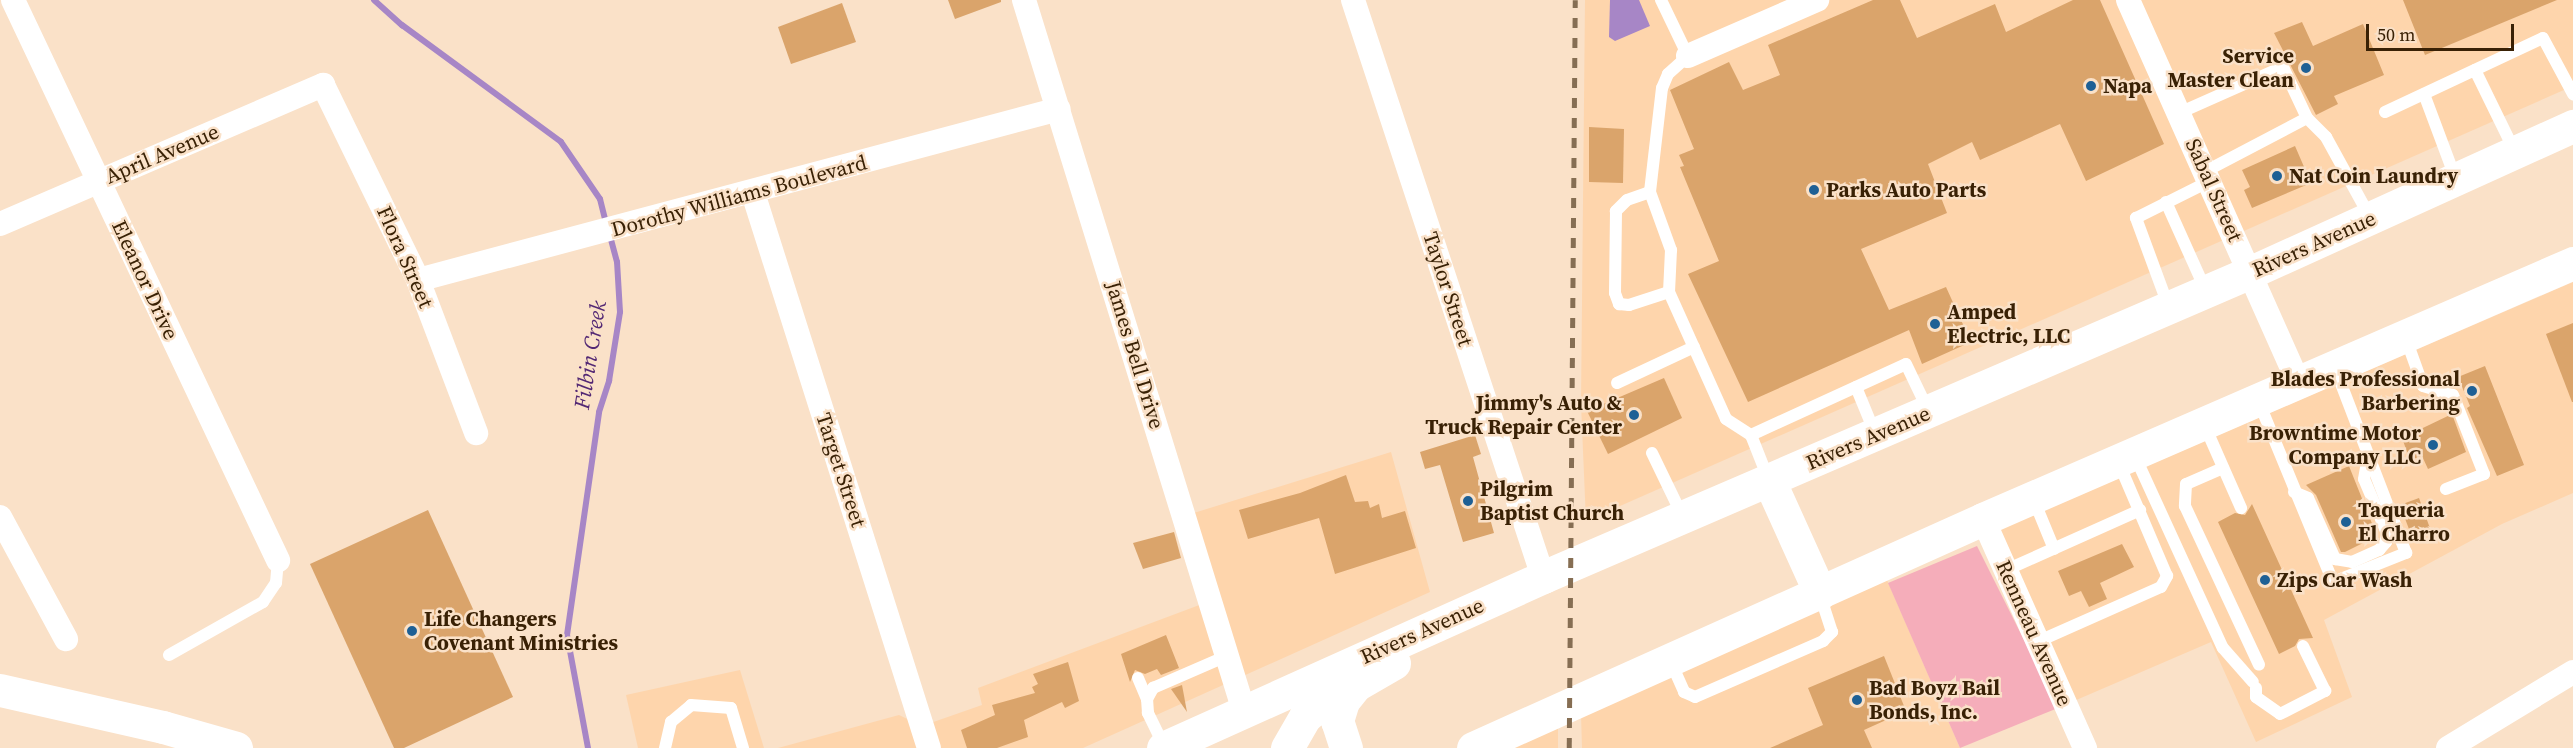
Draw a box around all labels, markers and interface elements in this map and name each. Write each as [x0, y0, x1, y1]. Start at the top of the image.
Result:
scale bar [2369, 12, 2518, 50]
text: 50 m [2377, 22, 2415, 47]
place label: Service Master Clean [2167, 43, 2294, 93]
marker: Service Master Clean [2299, 61, 2313, 75]
place label: Napa [2103, 73, 2152, 99]
marker: Napa [2084, 79, 2098, 93]
street label: April Avenue [101, 119, 223, 189]
street label: Sabal Street [2180, 135, 2248, 245]
street label: Dorothy Williams Boulevard [608, 150, 870, 242]
place label: Nat Coin Laundry [2289, 163, 2458, 189]
marker: Nat Coin Laundry [2270, 169, 2284, 183]
place label: Parks Auto Parts [1826, 177, 1986, 203]
marker: Parks Auto Parts [1807, 183, 1821, 197]
street label: Flora Street [371, 202, 439, 312]
street label: Rivers Avenue [2249, 206, 2379, 282]
street label: Eleanor Drive [106, 216, 184, 344]
street label: Taylor Street [1418, 229, 1478, 349]
street label: James Bell Drive [1101, 278, 1169, 432]
water label: Filbin Creek [568, 299, 612, 411]
place label: Amped Electric, LLC [1947, 299, 2070, 349]
marker: Amped Electric, LLC [1928, 317, 1942, 331]
place label: Blades Professional Barbering [2271, 366, 2460, 416]
marker: Blades Professional Barbering [2465, 384, 2479, 398]
place label: Jimmy's Auto & Truck Repair Center [1425, 390, 1622, 440]
street label: Rivers Avenue [1802, 401, 1934, 475]
marker: Jimmy's Auto & Truck Repair Center [1627, 408, 1641, 422]
street label: Target Street [811, 410, 871, 530]
place label: Browntime Motor Company LLC [2249, 420, 2421, 470]
marker: Browntime Motor Company LLC [2426, 438, 2440, 452]
place label: Pilgrim Baptist Church [1480, 476, 1624, 526]
marker: Pilgrim Baptist Church [1461, 494, 1475, 508]
place label: Taqueria El Charro [2358, 497, 2450, 547]
marker: Taqueria El Charro [2339, 515, 2353, 529]
street label: Renneau Avenue [1991, 556, 2077, 710]
place label: Zips Car Wash [2277, 567, 2413, 593]
marker: Zips Car Wash [2258, 573, 2272, 587]
street label: Rivers Avenue [1357, 593, 1487, 669]
place label: Life Changers Covenant Ministries [424, 606, 618, 656]
marker: Life Changers Covenant Ministries [405, 624, 419, 638]
place label: Bad Boyz Bail Bonds, Inc. [1869, 675, 2000, 725]
marker: Bad Boyz Bail Bonds, Inc. [1850, 693, 1864, 707]

